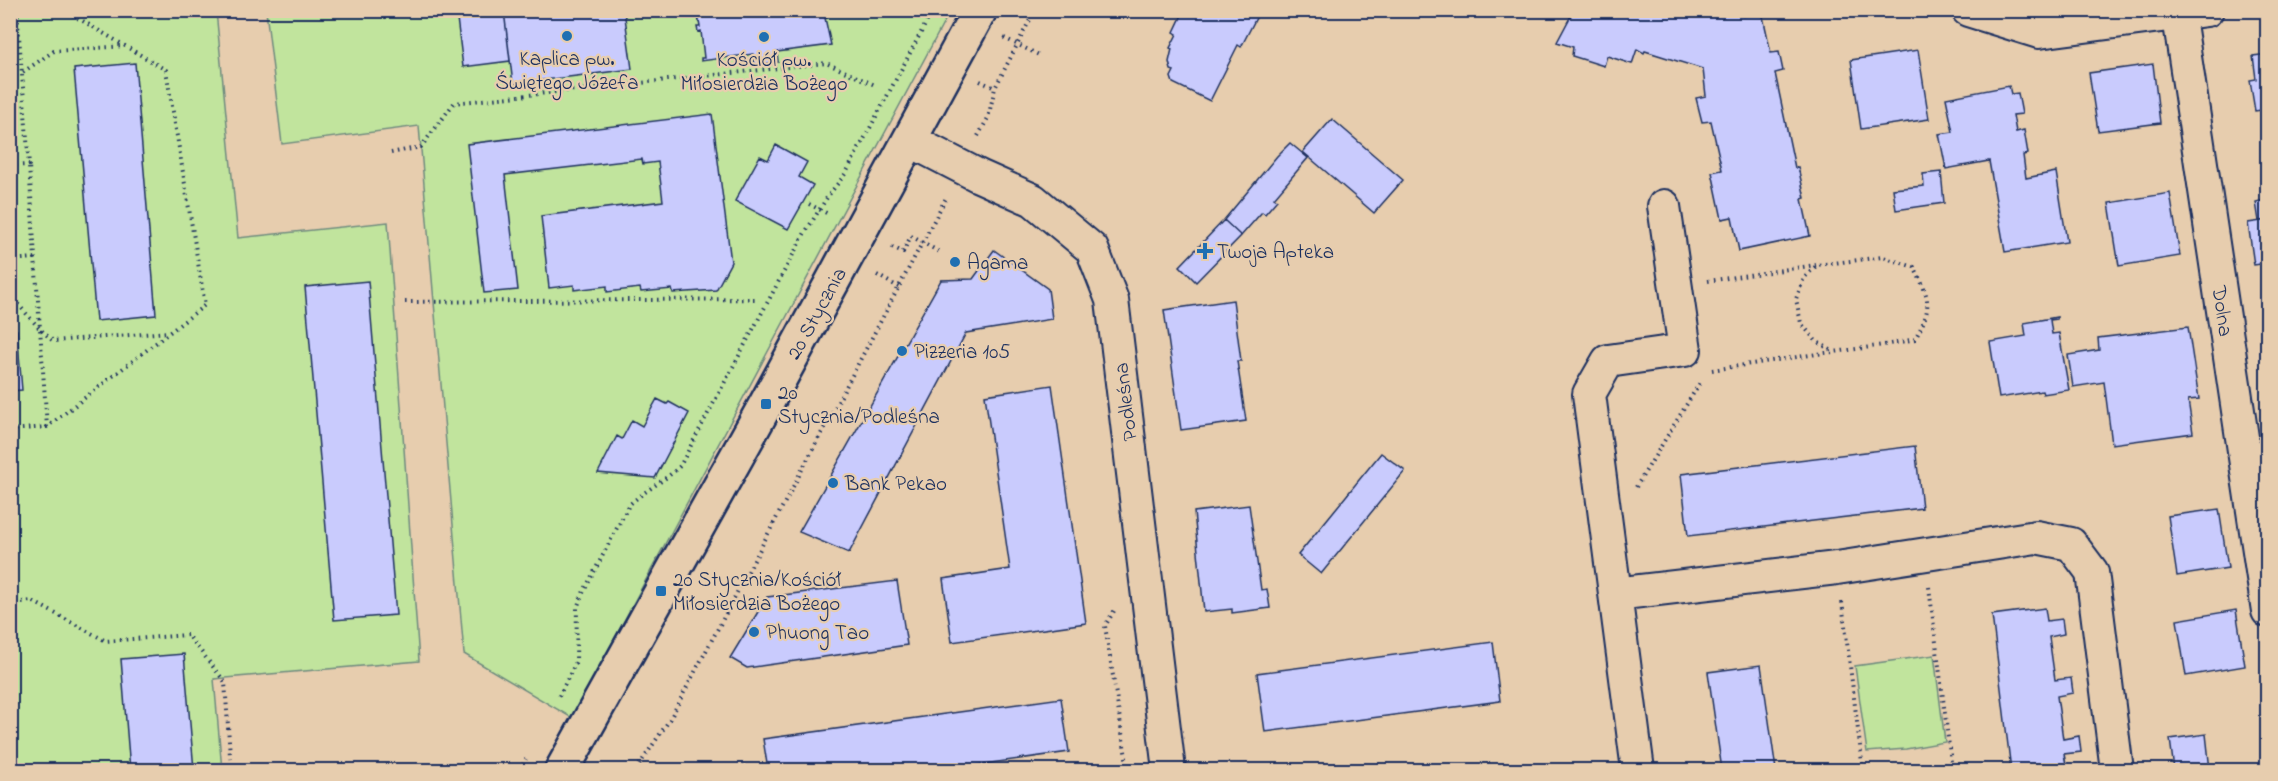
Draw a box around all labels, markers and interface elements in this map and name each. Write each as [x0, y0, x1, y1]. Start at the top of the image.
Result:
marker: Kaplica pw. Świętego Józefa [560, 29, 574, 43]
marker: Kościół pw. Miłosierdzia Bożego [757, 30, 771, 44]
place label: Kaplica pw. Świętego Józefa [496, 45, 639, 101]
place label: Kościół pw. Miłosierdzia Bożego [680, 46, 848, 102]
place label: Twoja Apteka [1217, 238, 1334, 268]
marker: Twoja Apteka [1198, 244, 1212, 258]
place label: Agama [967, 249, 1028, 281]
marker: Agama [948, 255, 962, 269]
street label: 20 Stycznia [780, 262, 857, 366]
street label: Dolna [2202, 283, 2239, 339]
place label: Pizzeria 105 [914, 338, 1010, 368]
marker: Pizzeria 105 [895, 344, 909, 358]
street label: Podleśna [1107, 361, 1147, 443]
place label: 20 Stycznia/Podleśna [778, 379, 940, 435]
marker: 20 Stycznia/Podleśna [759, 397, 773, 411]
place label: Bank Pekao [844, 470, 947, 500]
marker: Bank Pekao [826, 476, 840, 490]
place label: 20 Stycznia/Kościół Miłosierdzia Bożego [673, 566, 842, 622]
marker: 20 Stycznia/Kościół Miłosierdzia Bożego [654, 584, 668, 598]
place label: Phuong Tao [766, 619, 869, 651]
marker: Phuong Tao [747, 625, 761, 639]

